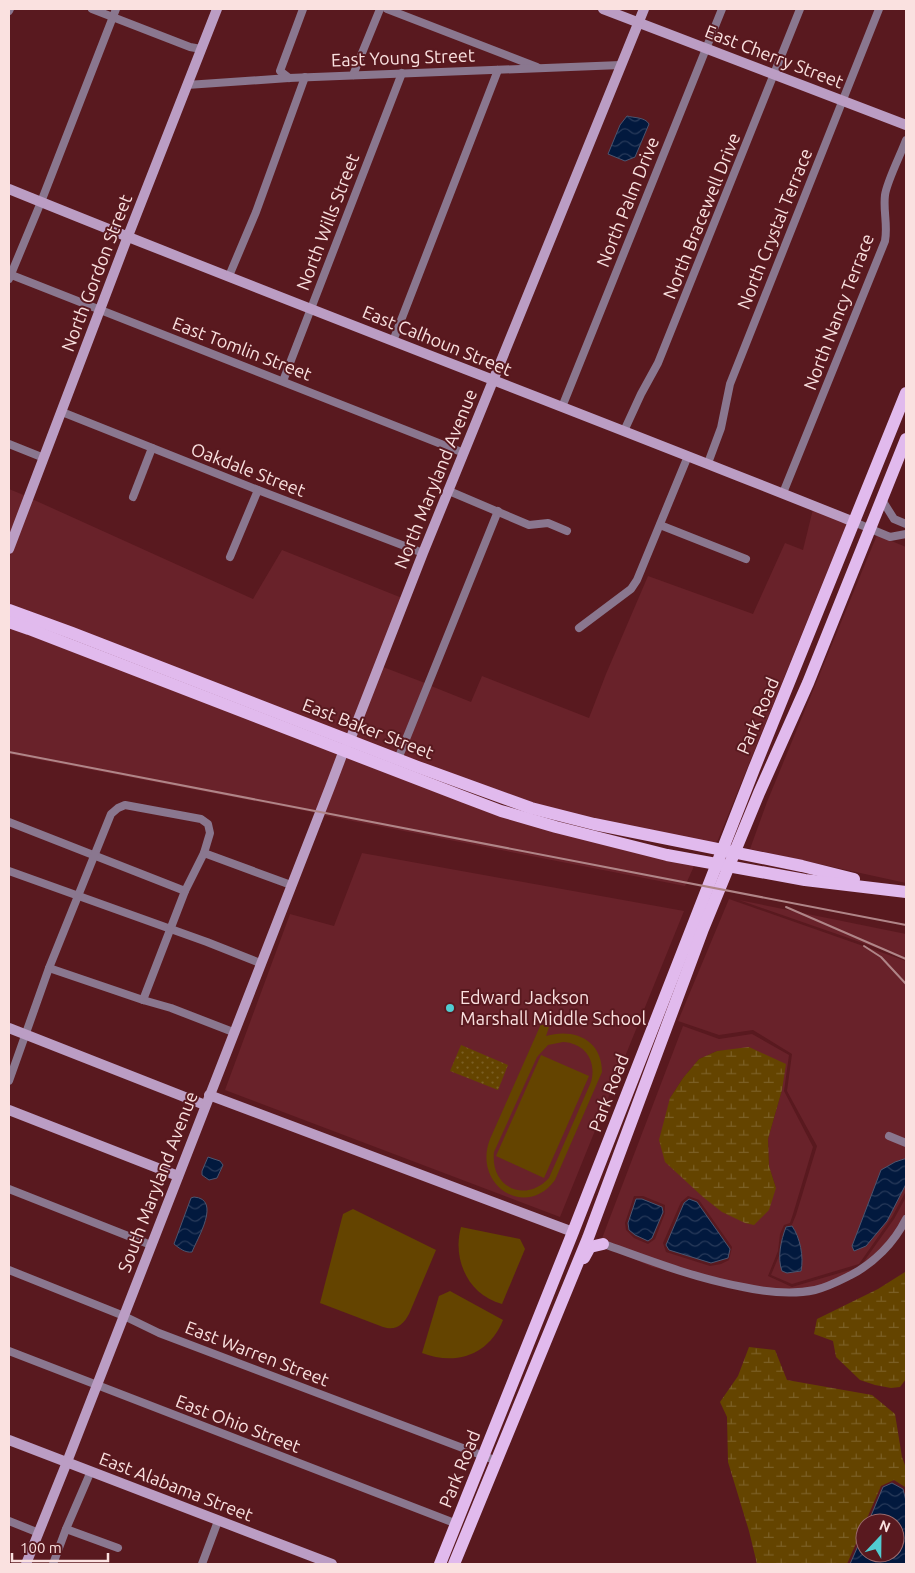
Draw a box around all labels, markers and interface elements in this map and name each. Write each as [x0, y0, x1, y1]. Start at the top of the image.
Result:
street label: East Cherry Street [702, 20, 846, 92]
street label: East Young Street [331, 44, 475, 70]
street label: North Bracewell Drive [659, 130, 744, 302]
street label: North Palm Drive [592, 134, 662, 270]
street label: North Crystal Terrace [733, 145, 816, 312]
street label: North Wills Street [292, 151, 362, 293]
street label: North Gordon Street [57, 191, 135, 354]
street label: North Nancy Terrace [799, 231, 877, 393]
street label: East Calhoun Street [360, 301, 515, 379]
street label: East Tomlin Street [170, 312, 315, 384]
street label: North Maryland Avenue [390, 386, 480, 571]
street label: Oakdale Street [188, 438, 308, 500]
street label: Park Road [732, 674, 782, 757]
street label: East Baker Street [300, 694, 437, 762]
place label: Edward Jackson Marshall Middle School [460, 987, 647, 1028]
marker: Edward Jackson Marshall Middle School [444, 1002, 456, 1014]
street label: Park Road [584, 1051, 632, 1134]
street label: South Maryland Avenue [113, 1088, 201, 1275]
street label: East Warren Street [183, 1316, 332, 1390]
street label: East Ohio Street [173, 1390, 304, 1456]
street label: Park Road [435, 1427, 484, 1510]
street label: East Alabama Street [97, 1448, 256, 1525]
north arrow [855, 1513, 905, 1563]
text: N [877, 1517, 893, 1535]
scale bar [12, 1530, 109, 1562]
text: 100 m [20, 1539, 62, 1556]

